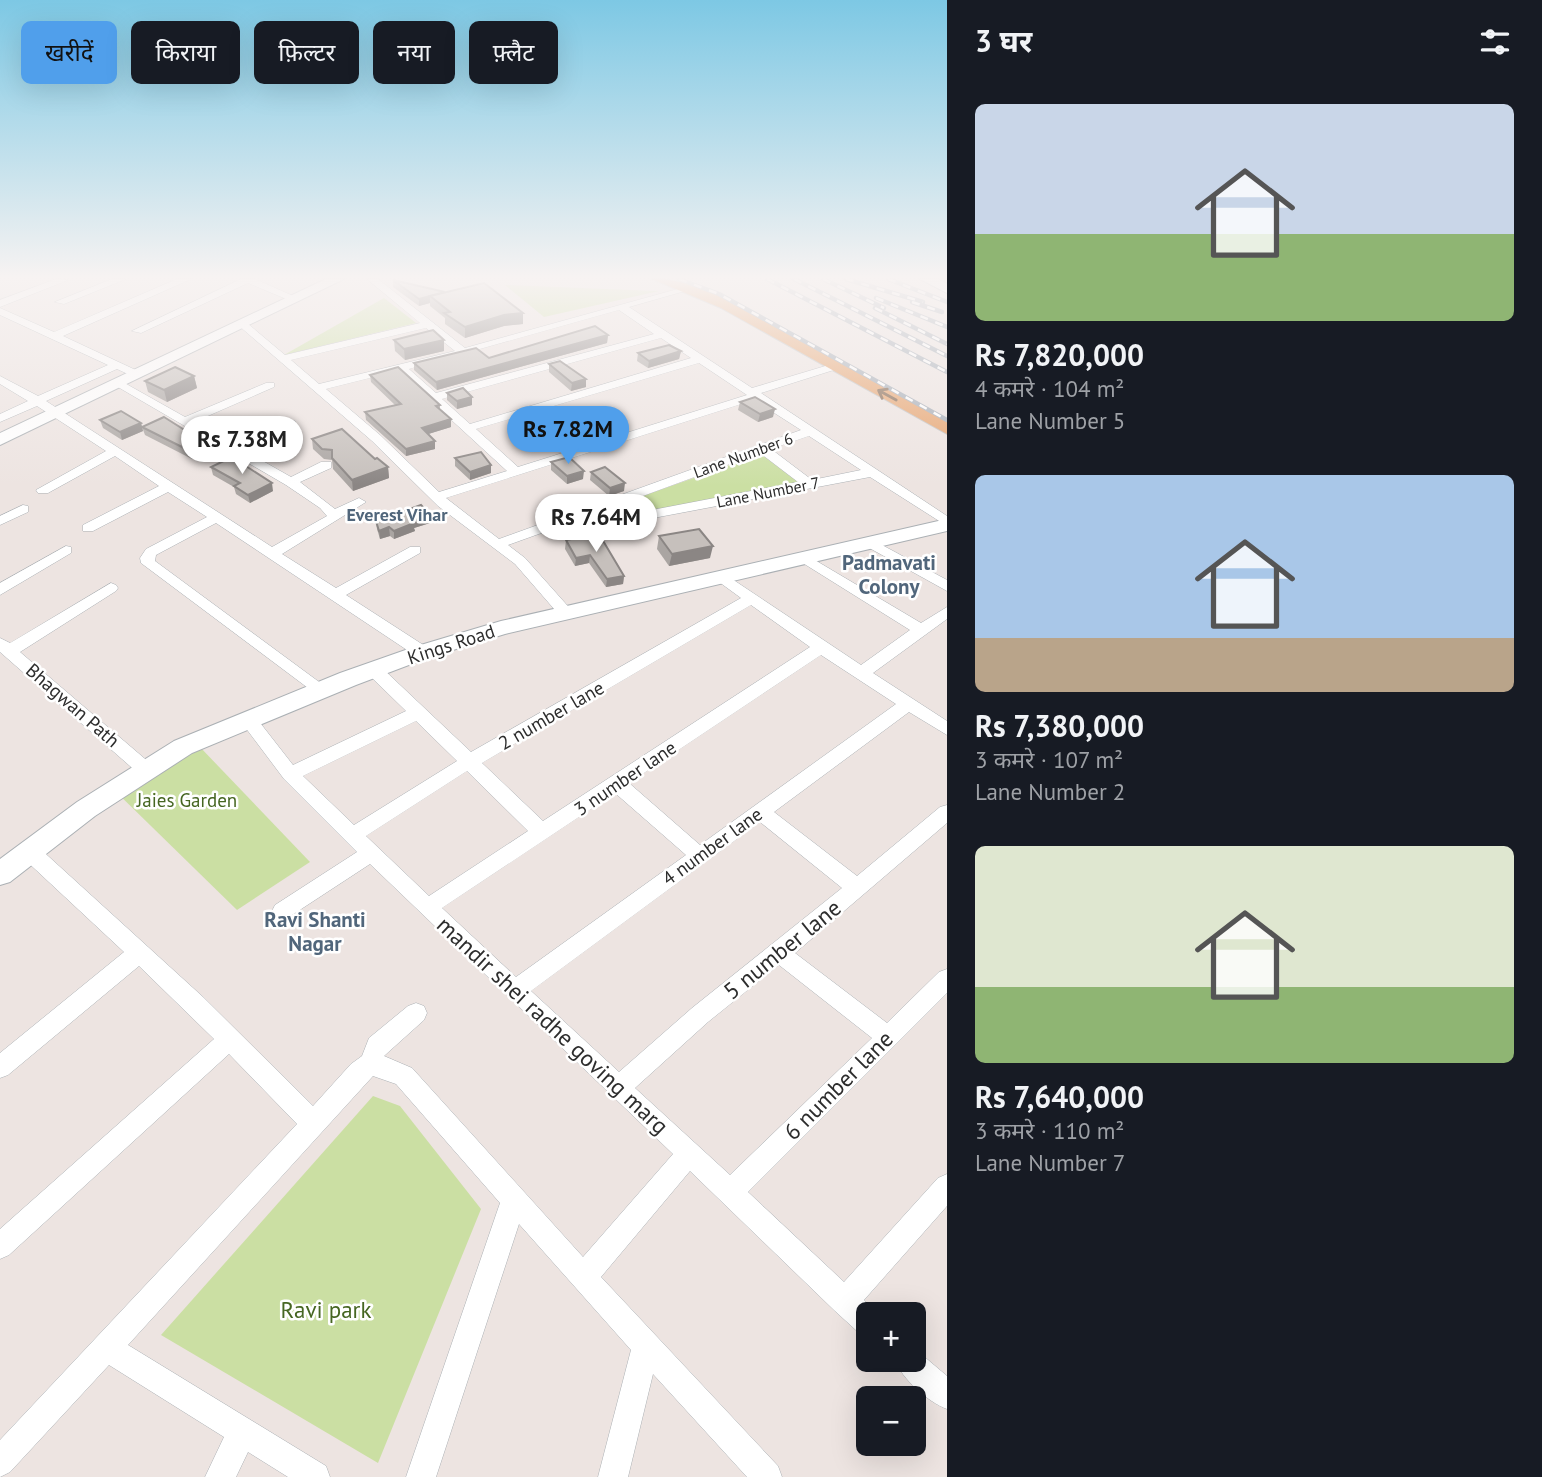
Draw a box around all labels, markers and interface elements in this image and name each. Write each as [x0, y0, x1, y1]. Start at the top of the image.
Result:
chip: खरीदें [21, 21, 117, 84]
chip: किराया [131, 21, 240, 84]
chip: फ़िल्टर [254, 21, 359, 84]
chip: नया [373, 21, 455, 84]
chip: फ़्लैट [469, 21, 558, 84]
text: 3 घर [975, 21, 1032, 60]
icon: filters [1476, 23, 1514, 61]
icon: home [1182, 150, 1308, 276]
text: Rs 7,820,000 [975, 335, 1144, 374]
text: 4 कमरे · 104 m² [975, 374, 1124, 403]
one-way arrow [878, 388, 898, 402]
pin: Rs 7.82M [496, 406, 640, 466]
text: Lane Number 5 [975, 406, 1125, 435]
text: Rs 7.82M [523, 414, 613, 443]
pin: Rs 7.38M [170, 416, 314, 476]
text: Rs 7.38M [197, 424, 287, 453]
street label: Lane Number 6 [690, 428, 796, 482]
street label: Lane Number 7 [715, 472, 821, 512]
pin: Rs 7.64M [524, 494, 668, 554]
text: Rs 7.64M [551, 502, 641, 531]
district label: Everest Vihar [346, 503, 448, 526]
icon: home [1182, 521, 1308, 647]
district label: Padmavati Colony [842, 549, 936, 600]
street label: Kings Road [404, 619, 498, 669]
street label: Bhagwan Path [21, 658, 125, 752]
street label: 2 number lane [494, 675, 608, 755]
text: Rs 7,380,000 [975, 706, 1144, 745]
street label: 3 number lane [569, 735, 681, 821]
text: 3 कमरे · 107 m² [975, 745, 1123, 774]
text: Lane Number 2 [975, 777, 1125, 806]
park label: Jaies Garden [136, 788, 237, 812]
street label: 4 number lane [657, 802, 767, 890]
icon: home [1182, 892, 1308, 1018]
street label: 5 number lane [717, 893, 847, 1005]
district label: Ravi Shanti Nagar [264, 906, 366, 957]
street label: mandir shei radhe goving marg [431, 910, 675, 1140]
street label: 6 number lane [777, 1024, 899, 1146]
text: Rs 7,640,000 [975, 1077, 1144, 1116]
text: 3 कमरे · 110 m² [975, 1116, 1124, 1145]
text: Lane Number 7 [975, 1148, 1125, 1177]
park label: Ravi park [281, 1295, 371, 1324]
map controls [856, 1302, 926, 1456]
button: + [856, 1302, 926, 1372]
button: − [856, 1386, 926, 1456]

